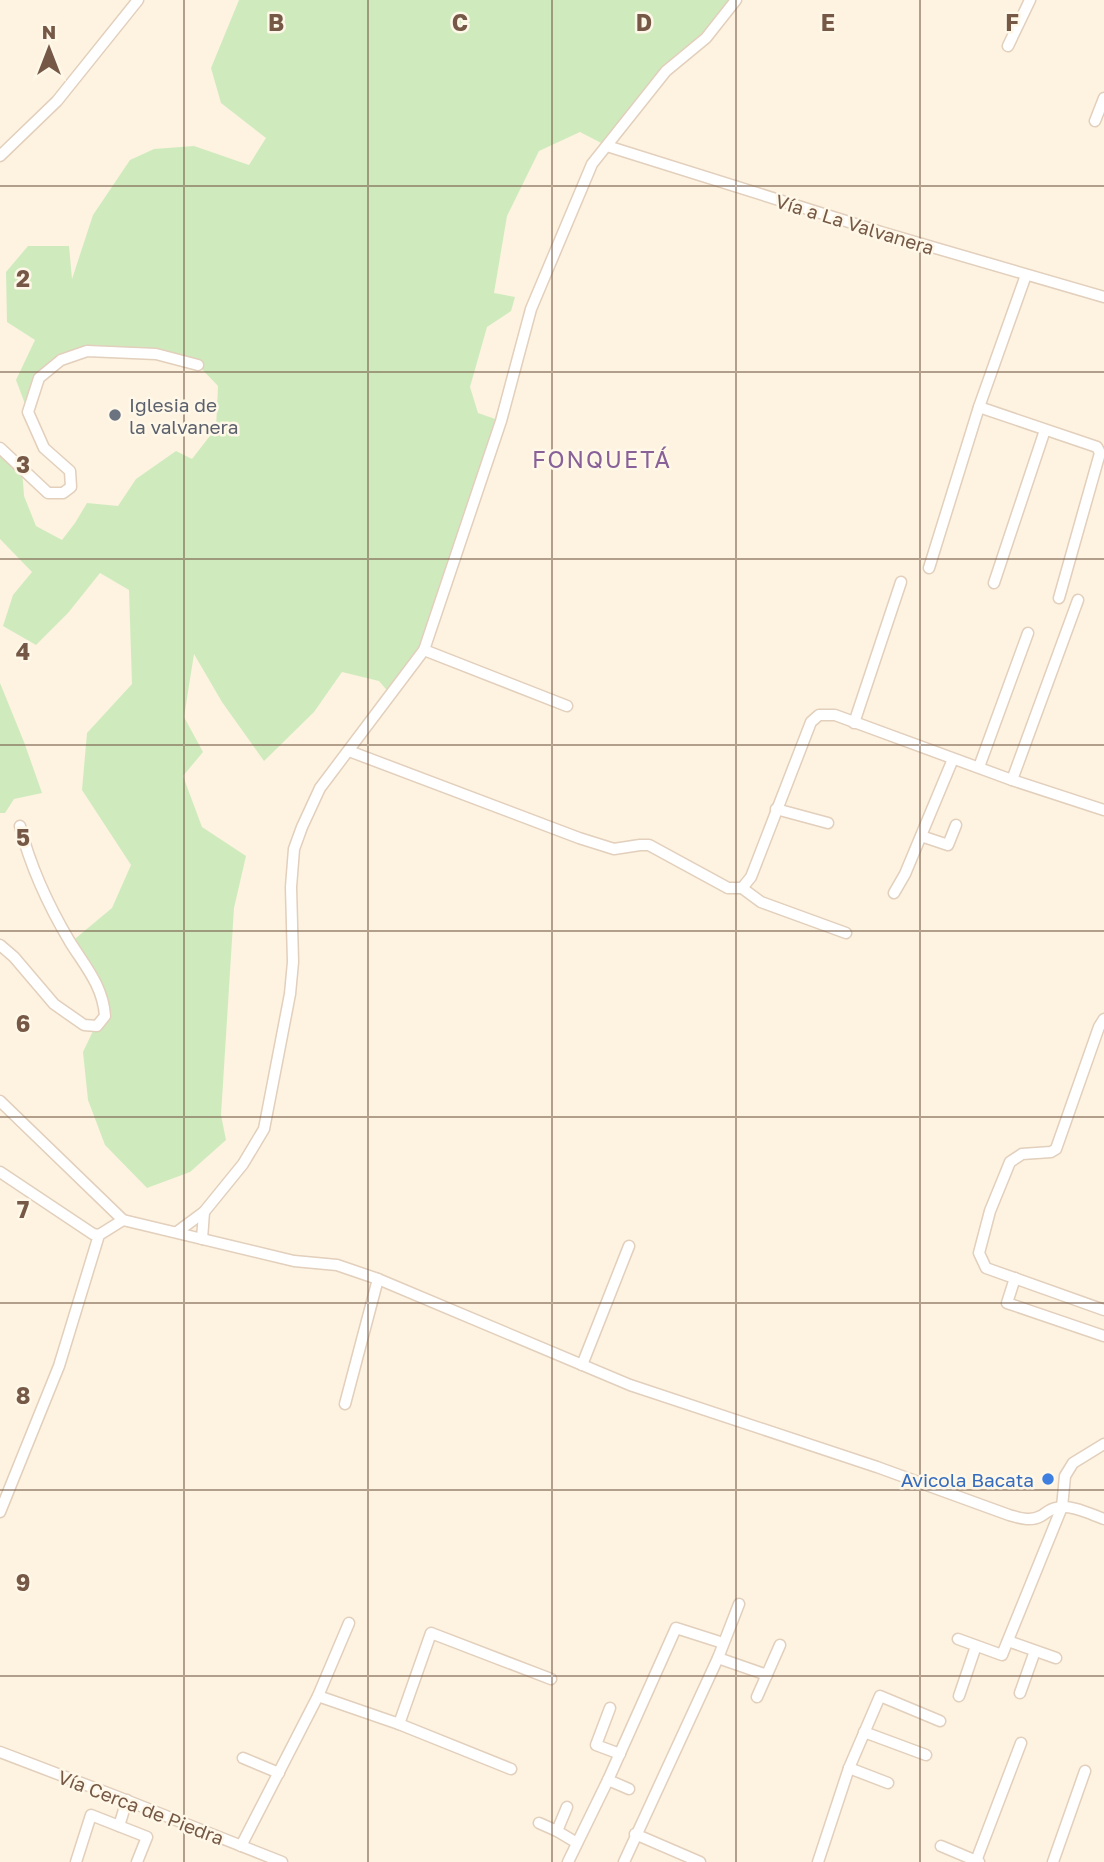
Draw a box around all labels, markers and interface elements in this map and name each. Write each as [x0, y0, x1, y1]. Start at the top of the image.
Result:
text: B [268, 8, 284, 36]
text: C [452, 8, 468, 36]
text: D [636, 8, 652, 36]
text: E [821, 8, 835, 36]
text: F [1005, 8, 1019, 36]
north arrow [14, 14, 84, 84]
text: N [42, 20, 56, 43]
street label: Vía a La Valvanera [773, 189, 937, 259]
text: 2 [16, 264, 30, 292]
place label: Iglesia de la valvanera [129, 393, 239, 438]
marker: Iglesia de la valvanera [107, 407, 123, 423]
district label: FONQUETÁ [532, 445, 672, 473]
text: 3 [16, 450, 30, 478]
text: 4 [16, 637, 30, 665]
text: 5 [16, 823, 30, 851]
text: 6 [16, 1009, 30, 1037]
text: 7 [17, 1195, 29, 1223]
text: 8 [16, 1381, 30, 1409]
place label: Avicola Bacata [901, 1468, 1034, 1491]
marker: Avicola Bacata [1040, 1471, 1056, 1487]
text: 9 [16, 1568, 30, 1596]
street label: Vía Cerca de Piedra [55, 1765, 227, 1849]

